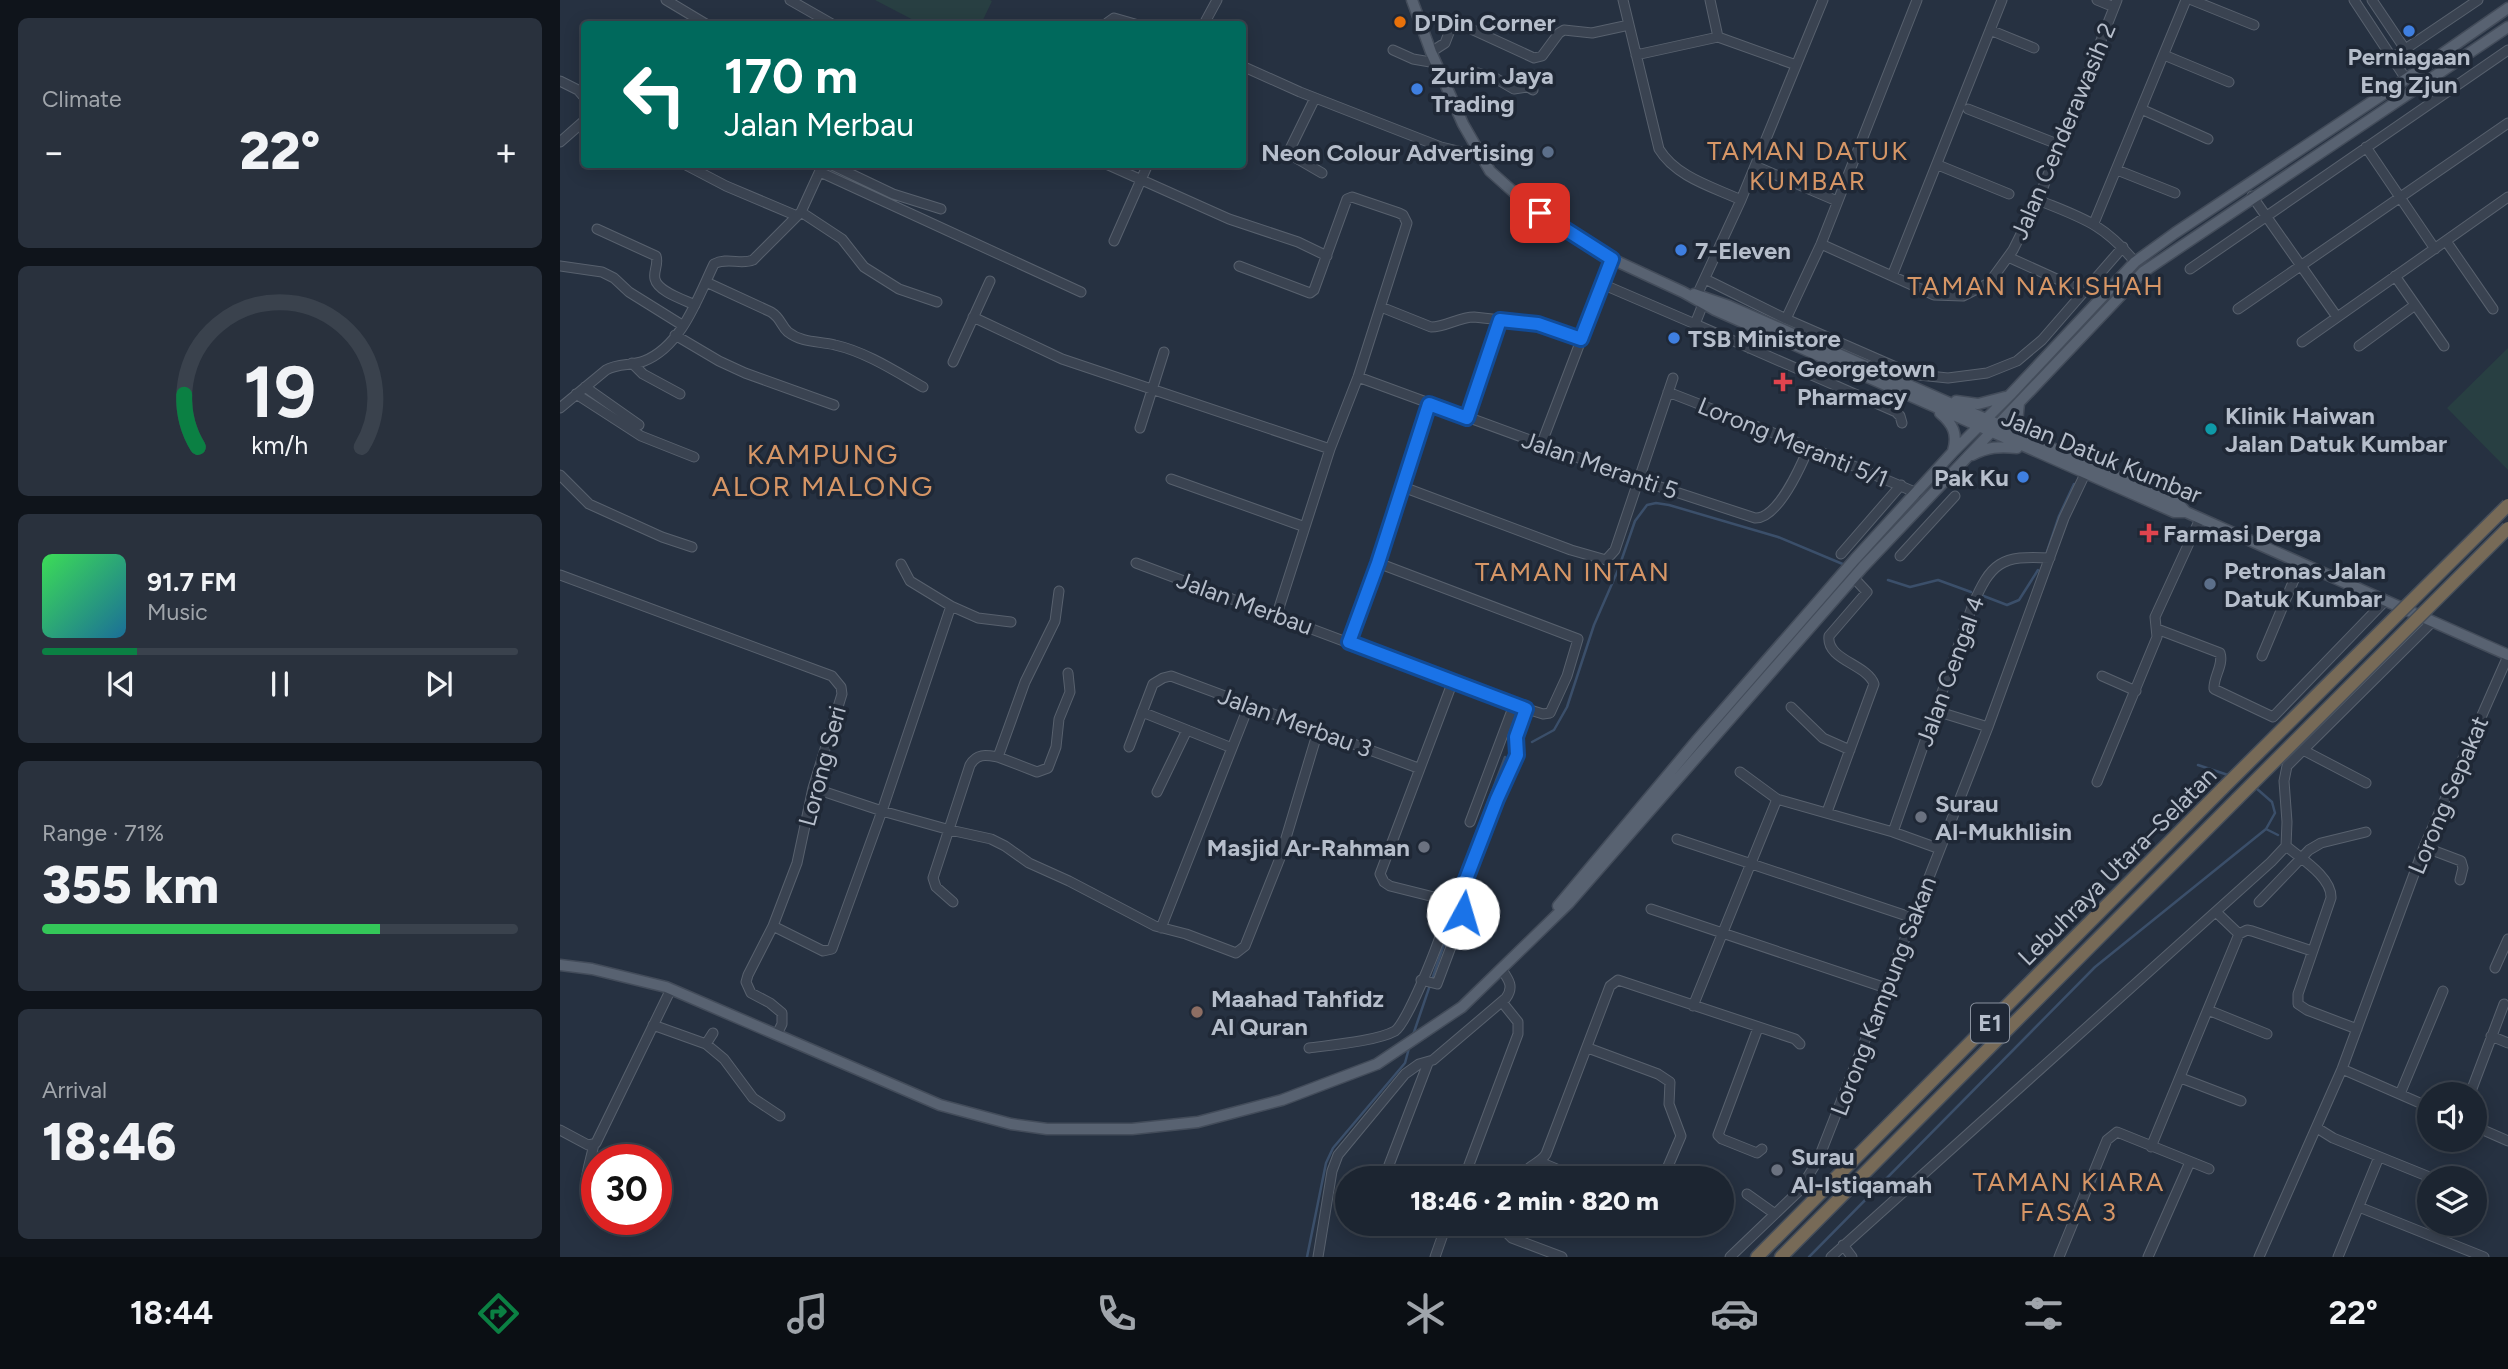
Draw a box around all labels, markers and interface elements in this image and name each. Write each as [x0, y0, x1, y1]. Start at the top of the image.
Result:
place label: D'Din Corner [1414, 8, 1556, 37]
marker: D'Din Corner [1392, 14, 1408, 30]
street label: Jalan Cenderawasih 2 [2004, 18, 2122, 244]
marker: Perniagaan Eng Zjun [2401, 23, 2417, 39]
place label: Perniagaan Eng Zjun [2348, 42, 2470, 99]
text: 170 m [724, 46, 858, 105]
icon: left [609, 49, 700, 140]
place label: Zurim Jaya Trading [1431, 61, 1554, 118]
marker: Zurim Jaya Trading [1409, 81, 1425, 97]
text: Climate [42, 85, 121, 113]
text: Jalan Merbau [724, 106, 914, 144]
text: 22° [239, 120, 321, 182]
text: − [42, 129, 66, 175]
text: + [494, 129, 518, 175]
district label: TAMAN DATUK KUMBAR [1707, 135, 1909, 197]
place label: Neon Colour Advertising [1261, 138, 1534, 167]
marker: Neon Colour Advertising [1540, 144, 1556, 160]
pin [1510, 183, 1570, 243]
icon: arrive [1521, 194, 1559, 232]
place label: 7-Eleven [1695, 236, 1791, 265]
marker: 7-Eleven [1673, 242, 1689, 258]
district label: TAMAN NAKISHAH [1907, 270, 2165, 302]
place label: TSB Ministore [1688, 324, 1841, 353]
marker: TSB Ministore [1666, 330, 1682, 346]
text: 19 [244, 348, 316, 435]
place label: Georgetown Pharmacy [1797, 354, 1935, 411]
marker: Georgetown Pharmacy [1775, 374, 1791, 390]
street label: Lorong Meranti 5/1 [1694, 391, 1892, 493]
place label: Klinik Haiwan Jalan Datuk Kumbar [2225, 401, 2447, 458]
street label: Jalan Datuk Kumbar [1998, 403, 2206, 509]
marker: Klinik Haiwan Jalan Datuk Kumbar [2203, 421, 2219, 437]
street label: Jalan Meranti 5 [1518, 425, 1682, 505]
text: km/h [251, 429, 309, 459]
district label: KAMPUNG ALOR MALONG [712, 437, 934, 503]
place label: Pak Ku [1934, 463, 2009, 492]
marker: Pak Ku [2015, 469, 2031, 485]
place label: Farmasi Derga [2163, 519, 2321, 548]
marker: Farmasi Derga [2141, 525, 2157, 541]
district label: TAMAN INTAN [1475, 556, 1671, 588]
place label: Petronas Jalan Datuk Kumbar [2224, 556, 2386, 613]
street label: Jalan Merbau [1173, 565, 1317, 641]
text: 91.7 FM [147, 566, 237, 598]
marker: Petronas Jalan Datuk Kumbar [2202, 576, 2218, 592]
street label: Jalan Cengal 4 [1909, 592, 1991, 750]
text: Music [147, 598, 208, 626]
icon: previous [102, 665, 140, 703]
icon: pause [261, 665, 299, 703]
icon: next [420, 665, 458, 703]
street label: Jalan Merbau 3 [1214, 681, 1376, 763]
street label: Lorong Seri [792, 703, 852, 829]
street label: Lorong Sepakat [2402, 712, 2494, 878]
street label: Lebuhraya Utara–Selatan [2012, 761, 2222, 971]
place label: Surau Al-Mukhlisin [1935, 789, 2072, 846]
marker: Surau Al-Mukhlisin [1913, 809, 1929, 825]
text: Range · 71% [42, 819, 164, 847]
place label: Masjid Ar-Rahman [1207, 833, 1410, 862]
marker: Masjid Ar-Rahman [1416, 839, 1432, 855]
text: 355 km [42, 854, 219, 916]
street label: Lorong Kampung Sakan [1824, 872, 1942, 1120]
position arrow [1426, 876, 1500, 950]
place label: Maahad Tahfidz Al Quran [1211, 984, 1384, 1041]
marker: Maahad Tahfidz Al Quran [1189, 1004, 1205, 1020]
road number: E1 [1971, 1004, 2009, 1042]
text: Arrival [42, 1076, 107, 1104]
map controls [2417, 1082, 2487, 1236]
button: sound [2417, 1082, 2487, 1152]
text: 18:46 [42, 1111, 176, 1173]
place label: Surau Al-Istiqamah [1791, 1142, 1932, 1199]
speed limit sign: 30 [581, 1144, 672, 1235]
marker: Surau Al-Istiqamah [1769, 1162, 1785, 1178]
district label: TAMAN KIARA FASA 3 [1973, 1166, 2165, 1228]
button: layers [2417, 1166, 2487, 1236]
text: 18:46 · 2 min · 820 m [1410, 1185, 1659, 1217]
icon: directions [474, 1289, 523, 1338]
icon: music [783, 1289, 832, 1338]
icon: phone [1092, 1289, 1141, 1338]
icon: climate [1401, 1289, 1450, 1338]
icon: car [1710, 1289, 1759, 1338]
icon: filters [2019, 1289, 2068, 1338]
text: 18:44 [130, 1294, 213, 1332]
text: 22° [2329, 1294, 2378, 1332]

